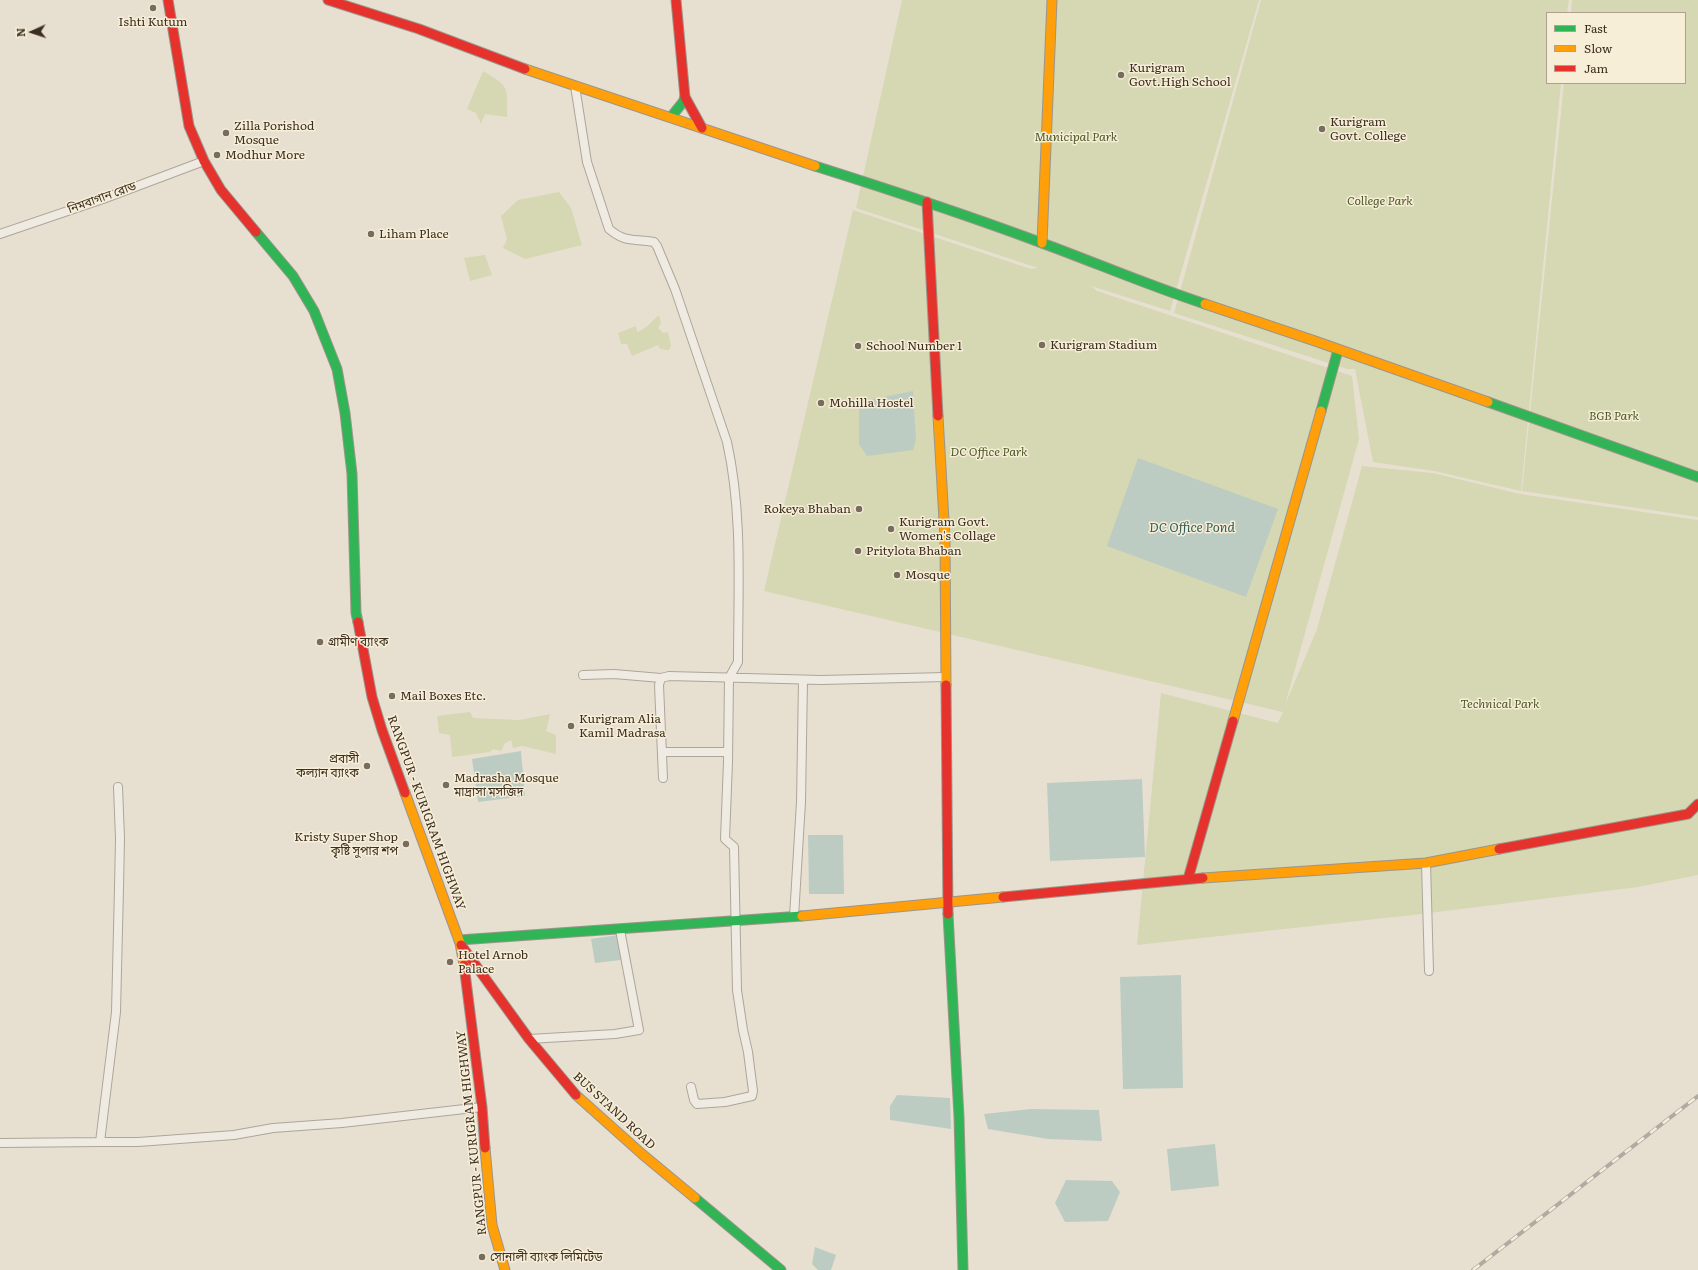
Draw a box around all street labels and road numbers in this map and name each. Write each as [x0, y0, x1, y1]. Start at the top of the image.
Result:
street label: নিমবাগান রোড [66, 179, 138, 217]
street label: RANGPUR - KURIGRAM HIGHWAY [384, 714, 468, 912]
street label: RANGPUR - KURIGRAM HIGHWAY [454, 1030, 490, 1236]
street label: BUS STAND ROAD [570, 1069, 658, 1153]

